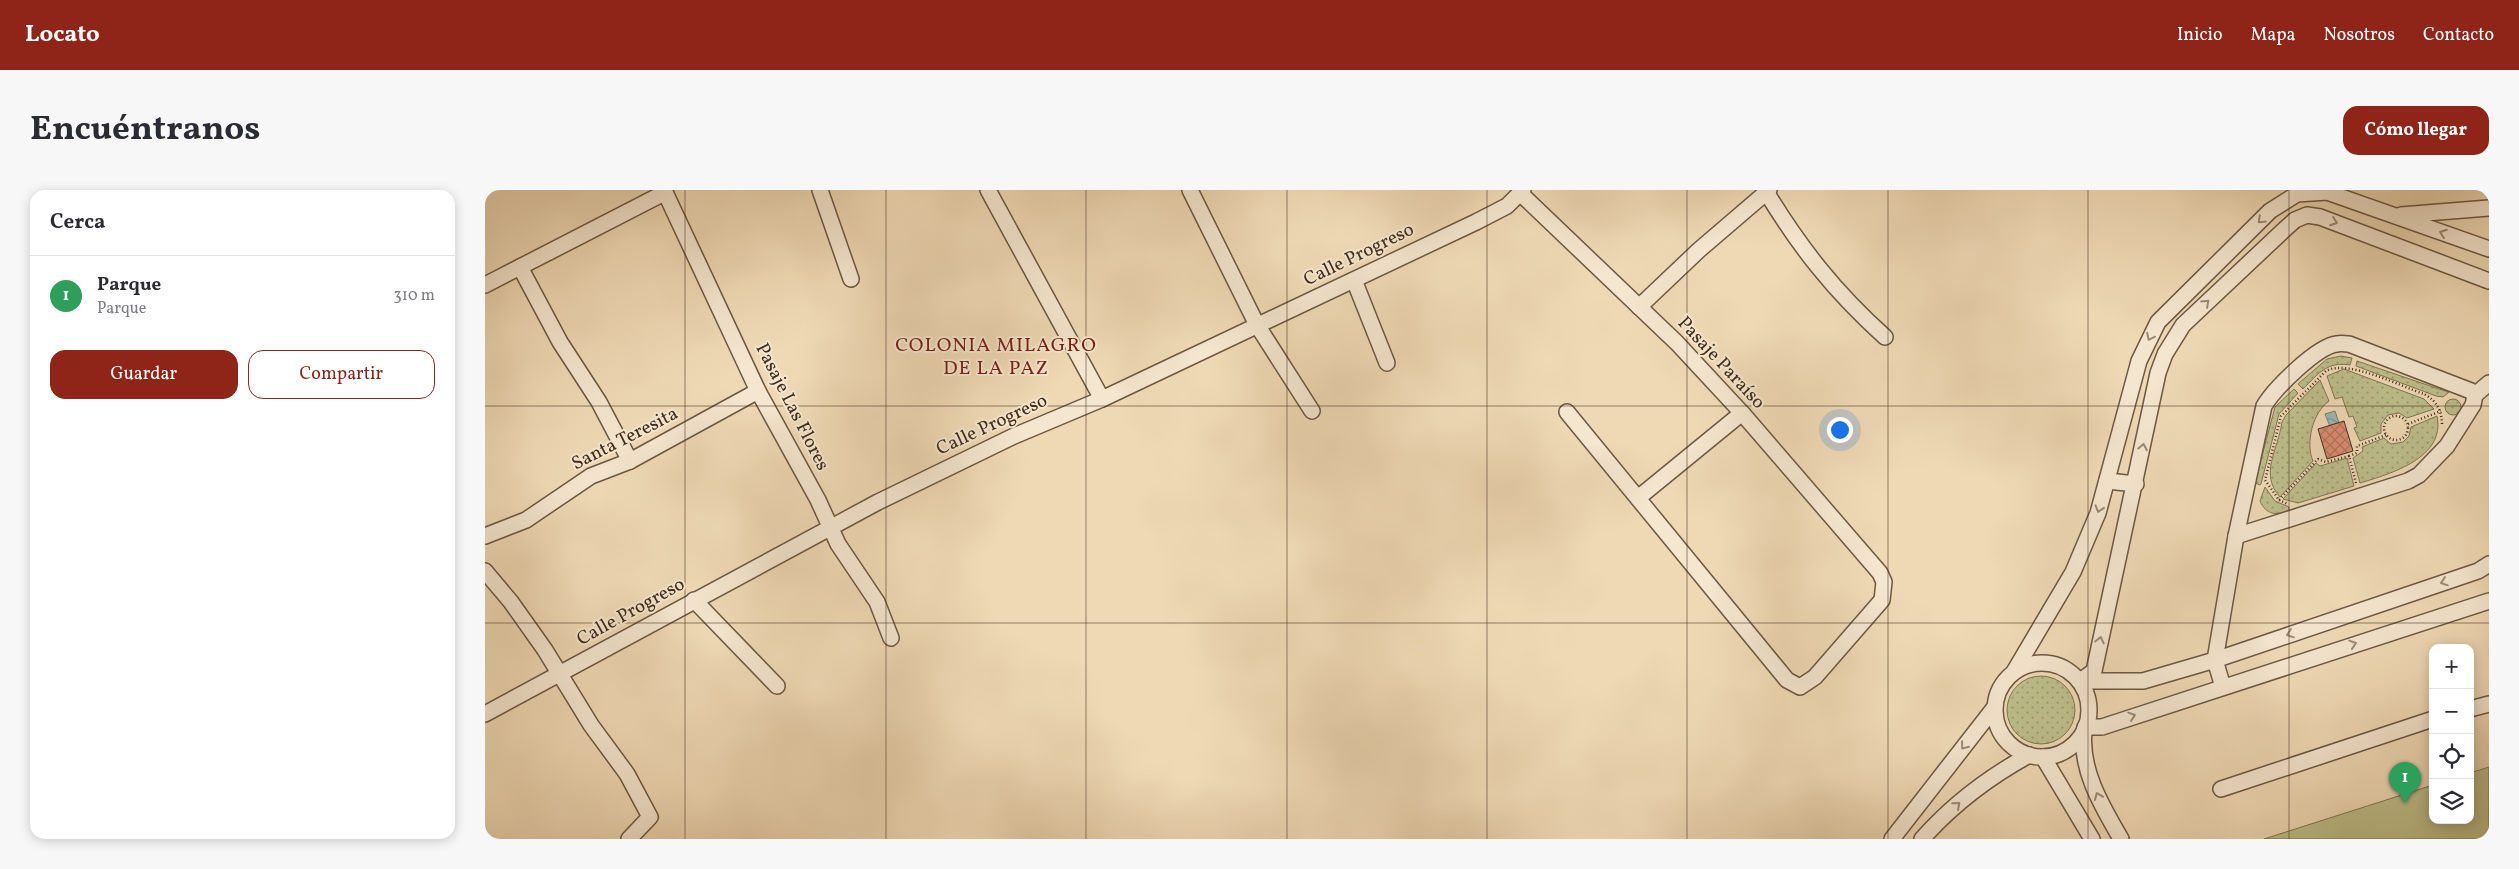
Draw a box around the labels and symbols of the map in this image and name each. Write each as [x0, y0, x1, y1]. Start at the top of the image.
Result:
one-way arrow [2258, 214, 2267, 223]
one-way arrow [2330, 216, 2338, 226]
street label: Calle Progreso [1299, 217, 1419, 293]
one-way arrow [2439, 229, 2448, 239]
one-way arrow [2201, 300, 2210, 309]
street label: Pasaje Paraíso [1671, 311, 1771, 415]
district label: COLONIA MILAGRO DE LA PAZ [895, 332, 1097, 383]
one-way arrow [2146, 332, 2156, 341]
street label: Pasaje Las Flores [749, 339, 835, 475]
street label: Calle Progreso [932, 388, 1052, 462]
street label: Santa Teresita [567, 401, 683, 477]
your location [1827, 417, 1853, 443]
one-way arrow [2137, 443, 2148, 452]
one-way arrow [2094, 505, 2104, 513]
street label: Calle Progreso [572, 572, 690, 652]
one-way arrow [2440, 576, 2449, 586]
one-way arrow [2286, 629, 2295, 639]
one-way arrow [2094, 636, 2105, 644]
one-way arrow [2349, 640, 2357, 650]
one-way arrow [2128, 712, 2136, 722]
one-way arrow [1962, 740, 1970, 749]
pin: 1 [2389, 762, 2421, 803]
one-way arrow [2094, 792, 2104, 801]
one-way arrow [1951, 802, 1960, 811]

